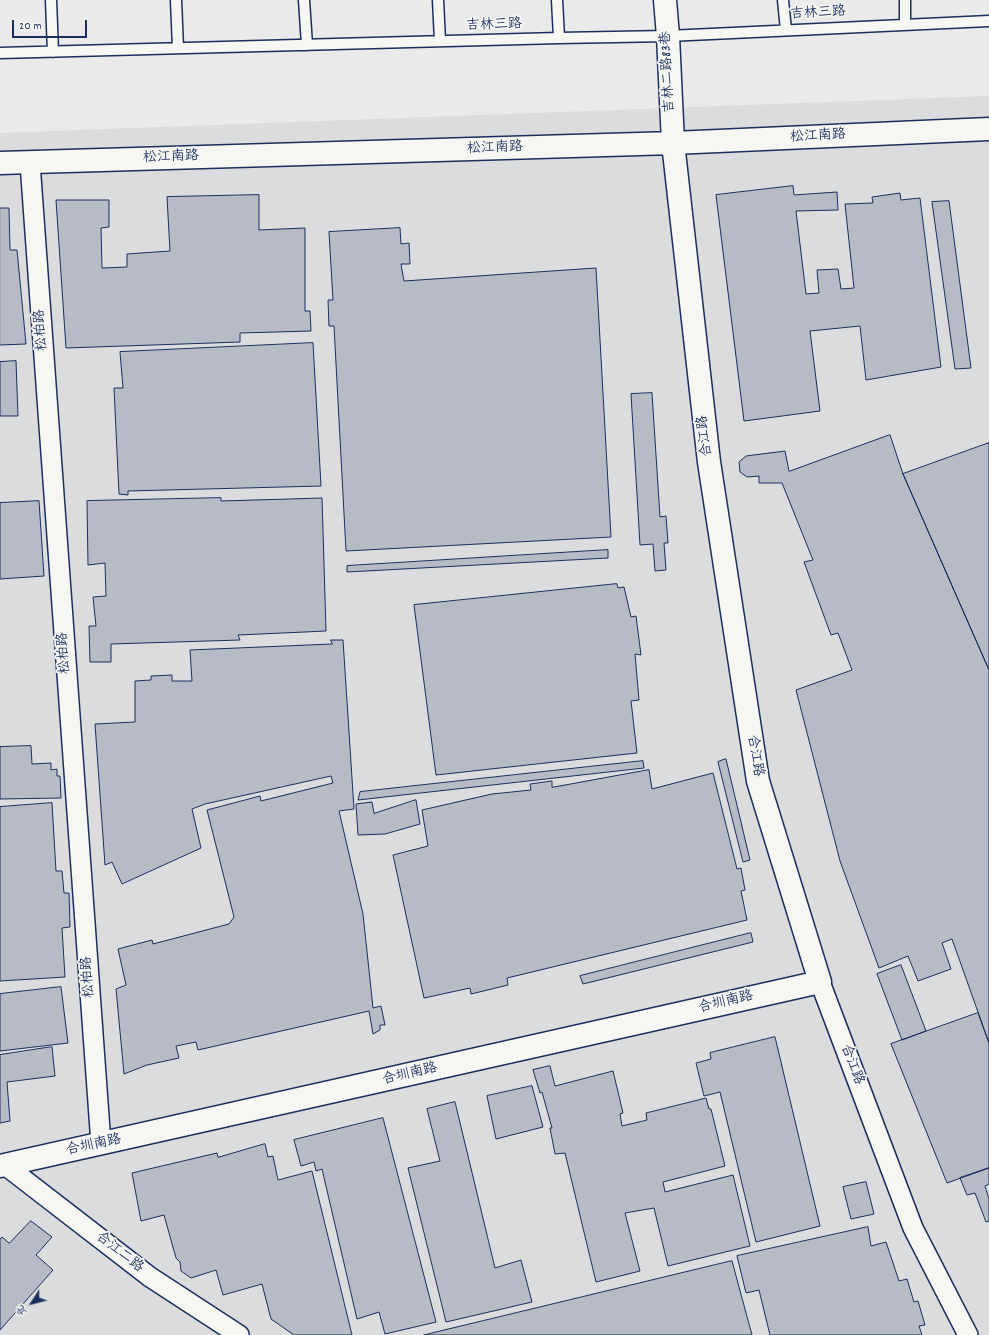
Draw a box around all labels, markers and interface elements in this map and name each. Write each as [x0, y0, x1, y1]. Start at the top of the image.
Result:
street label: 吉林三路 [790, 4, 846, 24]
scale bar [14, 12, 89, 38]
street label: 吉林三路 [466, 17, 522, 35]
text: 20 m [19, 18, 42, 35]
street label: 吉林二路83巷 [658, 31, 680, 113]
street label: 松江南路 [790, 127, 846, 147]
street label: 松江南路 [467, 140, 523, 158]
street label: 松江南路 [143, 149, 199, 167]
street label: 松柏路 [32, 308, 52, 352]
street label: 合江路 [695, 414, 717, 458]
street label: 松柏路 [55, 631, 75, 675]
street label: 合江路 [742, 734, 766, 778]
street label: 松柏路 [79, 955, 99, 999]
street label: 合圳南路 [697, 989, 755, 1017]
street label: 合江路 [836, 1042, 866, 1088]
street label: 合圳南路 [381, 1061, 439, 1089]
street label: 合圳南路 [65, 1132, 123, 1160]
street label: 合江二路 [92, 1229, 146, 1277]
north arrow [12, 1283, 52, 1323]
text: 北 [13, 1301, 32, 1319]

